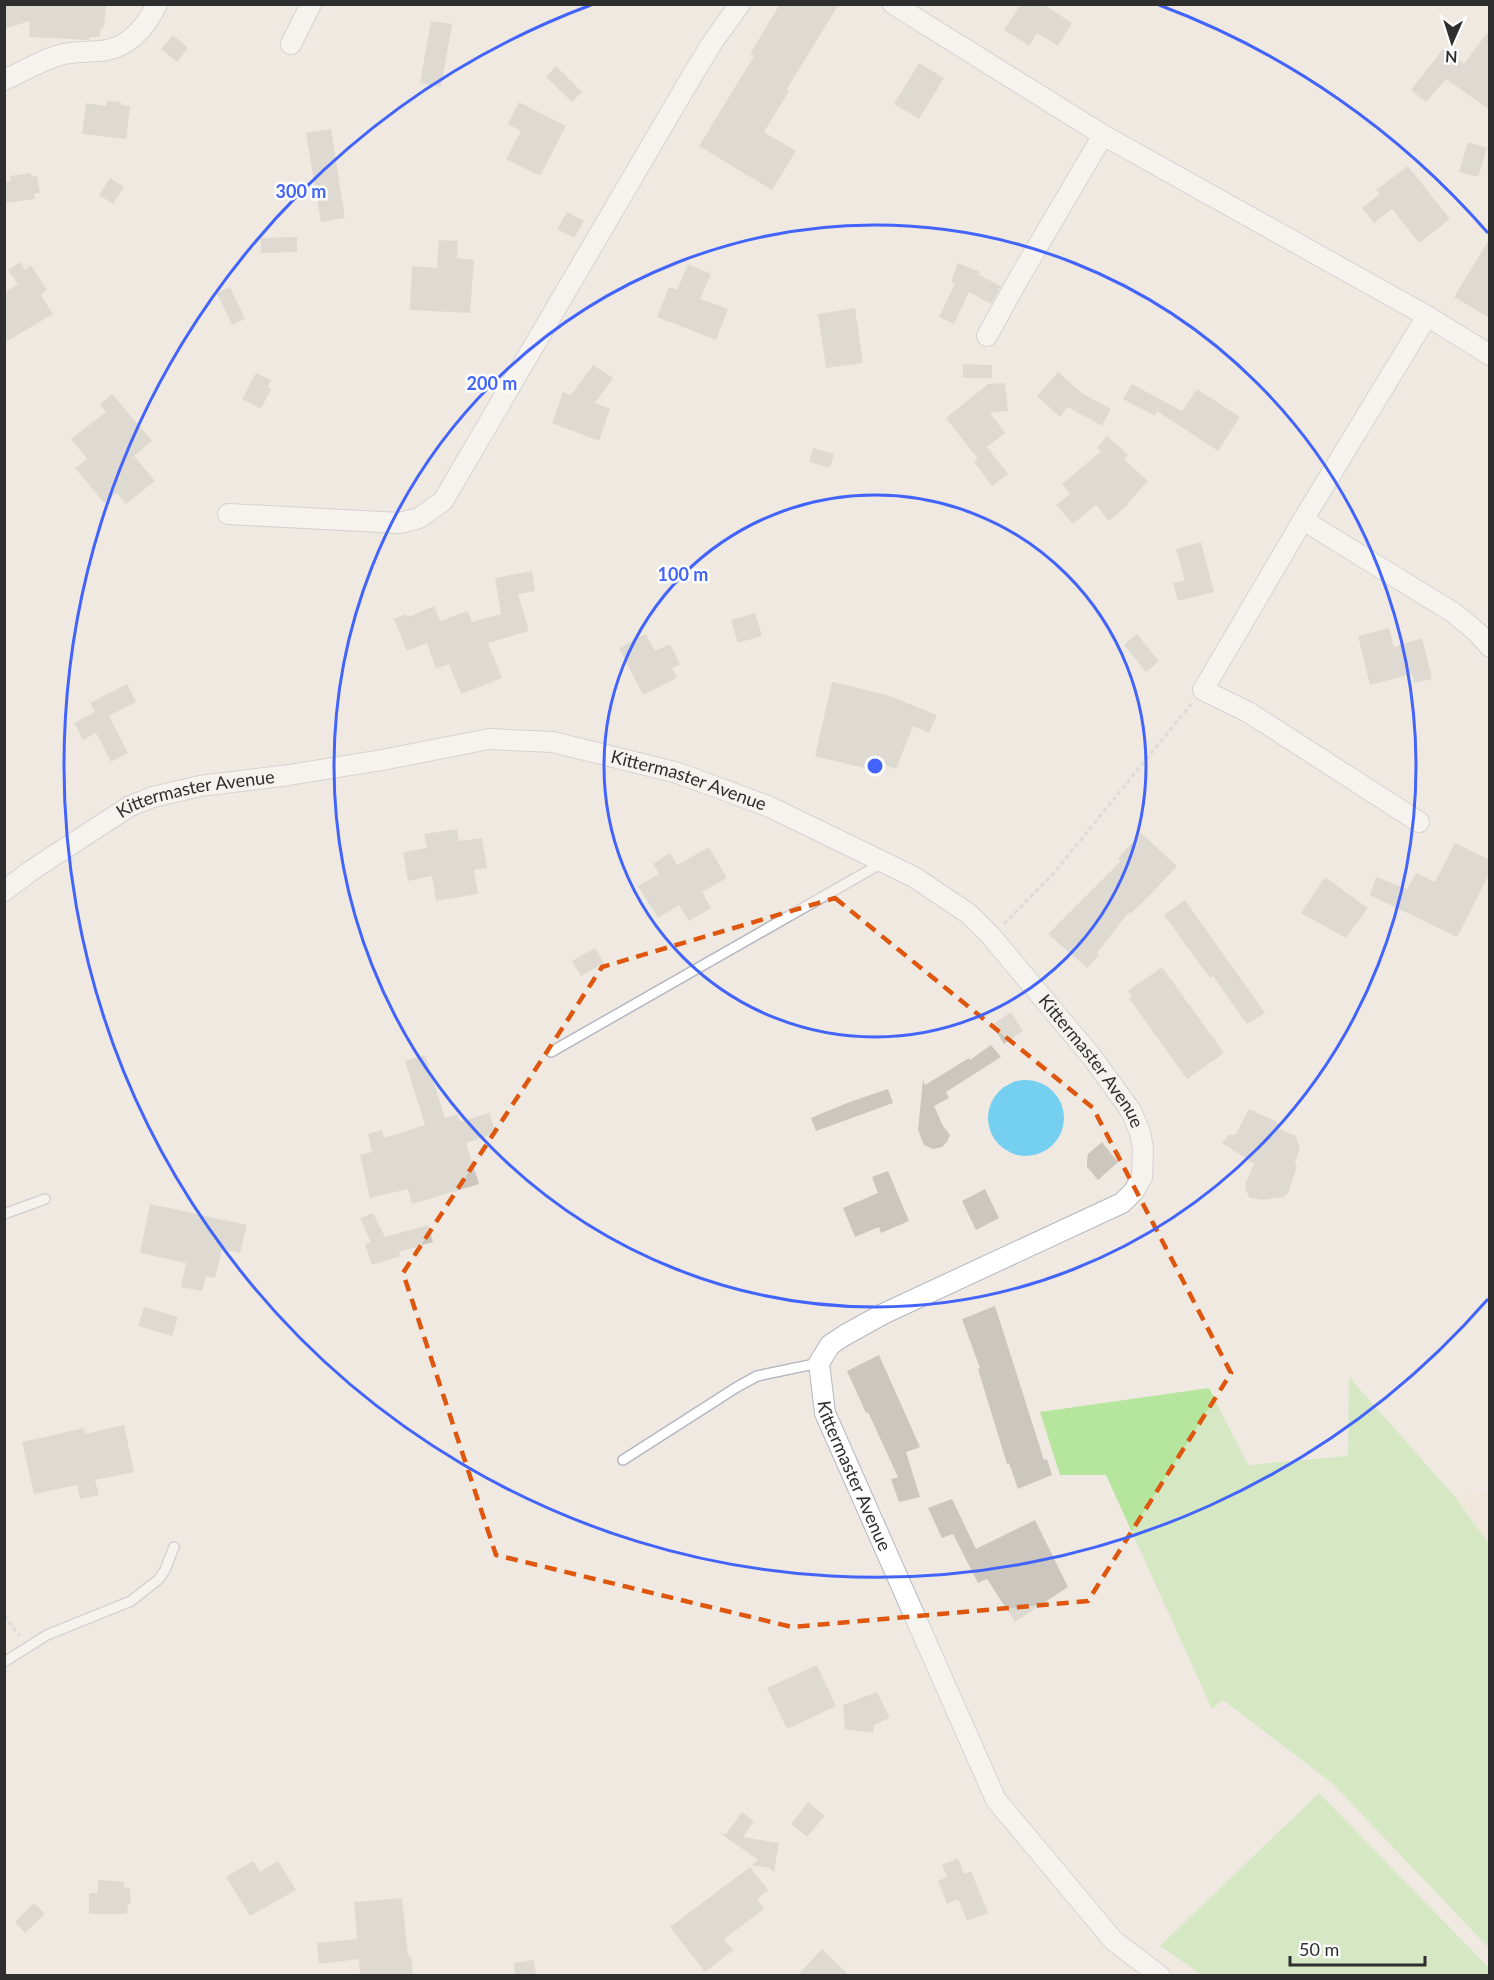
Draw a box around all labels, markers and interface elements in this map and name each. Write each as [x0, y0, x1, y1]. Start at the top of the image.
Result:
north arrow [1422, 12, 1482, 72]
text: N [1445, 48, 1458, 67]
text: 300 m [276, 180, 326, 202]
text: 200 m [467, 372, 517, 394]
text: 100 m [658, 563, 708, 585]
street label: Kittermaster Avenue [609, 745, 770, 815]
centre of rings [865, 756, 885, 776]
street label: Kittermaster Avenue [112, 765, 276, 822]
street label: Kittermaster Avenue [1034, 989, 1149, 1131]
street label: Kittermaster Avenue [814, 1399, 896, 1554]
scale bar [1290, 1929, 1425, 1967]
text: 50 m [1299, 1938, 1339, 1960]

